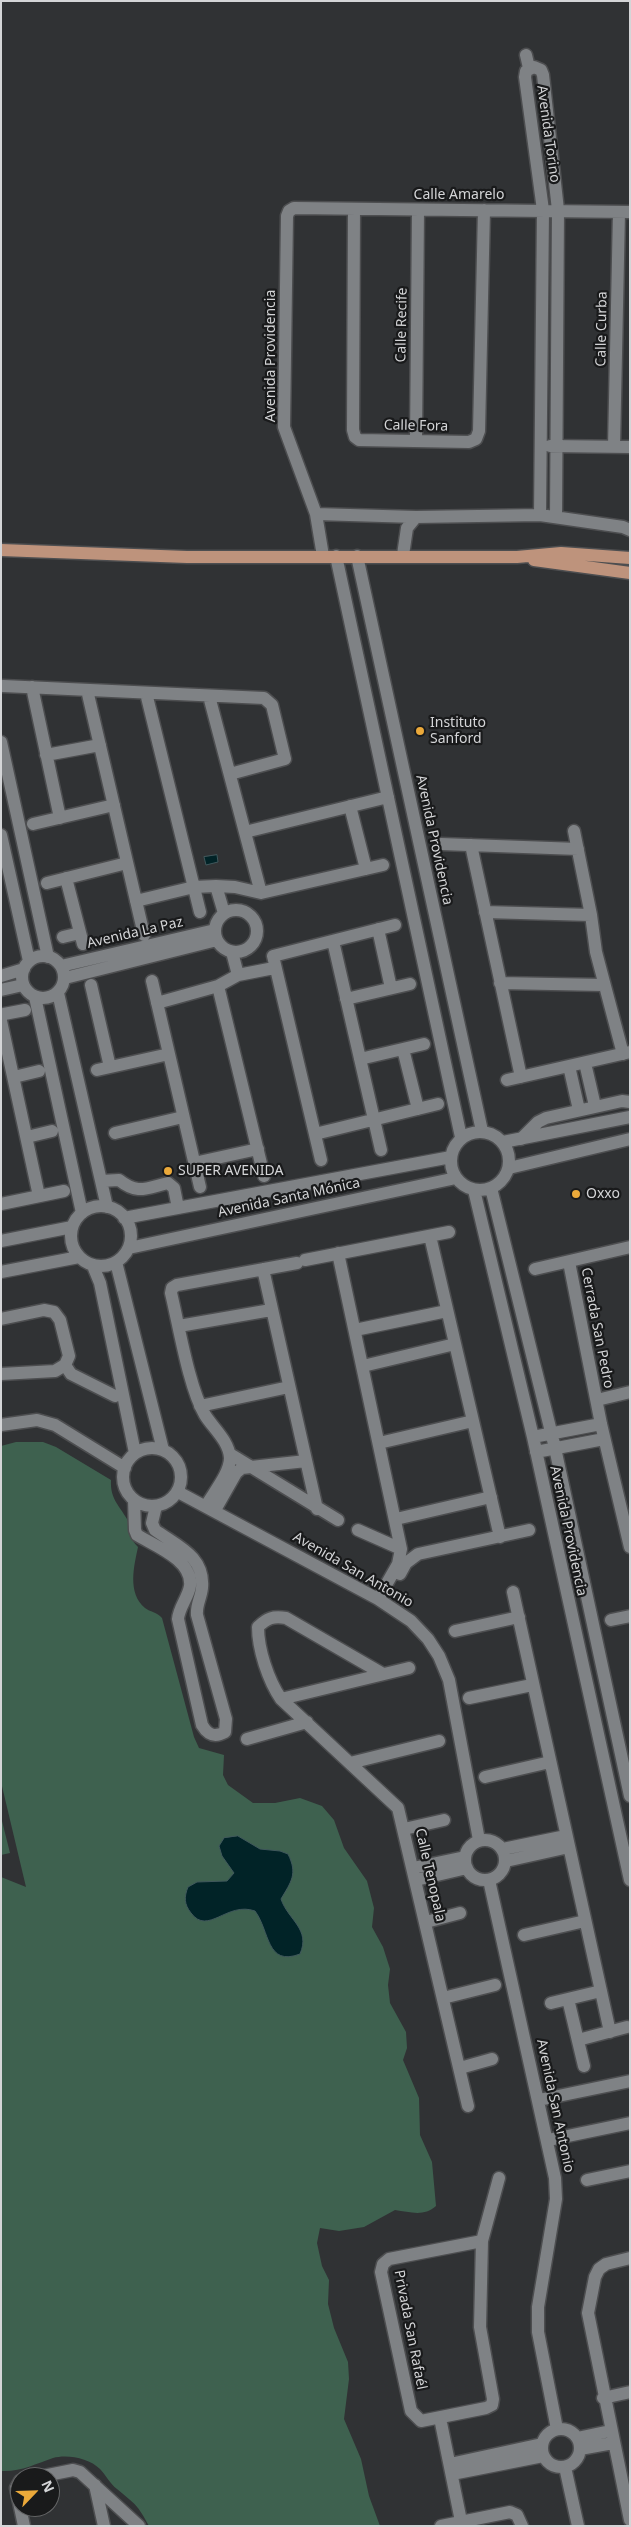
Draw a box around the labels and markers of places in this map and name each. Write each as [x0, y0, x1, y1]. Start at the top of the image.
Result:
place label: Instituto Sanford [430, 715, 486, 748]
marker: Instituto Sanford [414, 725, 426, 737]
place label: SUPER AVENIDA [178, 1163, 283, 1179]
marker: SUPER AVENIDA [162, 1165, 174, 1177]
place label: Oxxo [586, 1186, 620, 1202]
marker: Oxxo [570, 1188, 582, 1200]

